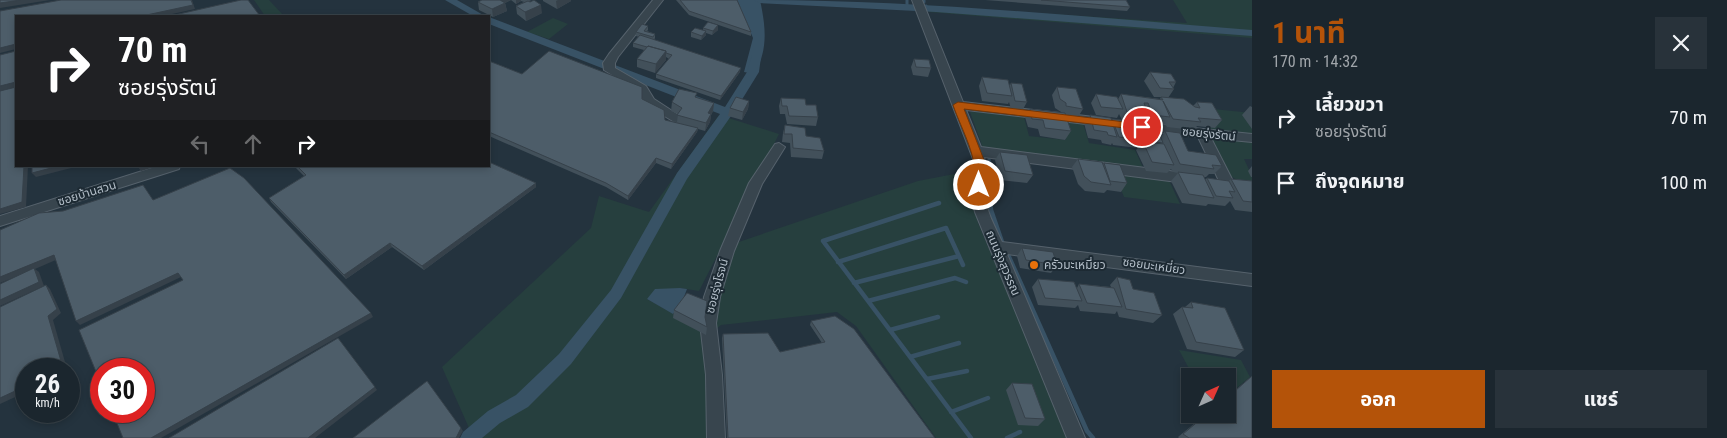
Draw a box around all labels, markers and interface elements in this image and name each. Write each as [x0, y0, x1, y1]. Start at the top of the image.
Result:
text: 1 นาที [1272, 15, 1346, 50]
button: close [1655, 17, 1707, 69]
text: 70 m [118, 30, 187, 71]
icon: right [35, 35, 100, 100]
text: 170 m · 14:32 [1272, 52, 1358, 71]
text: ซอยรุ่งรัตน์ [118, 75, 217, 100]
text: เลี้ยวขวา [1315, 93, 1384, 116]
icon: right [1272, 104, 1300, 132]
pin [1121, 106, 1163, 148]
text: 70 m [1670, 106, 1707, 129]
icon: arrive [1128, 113, 1156, 141]
text: ซอยรุ่งรัตน์ [1315, 122, 1387, 141]
street label: ซอยรุ่งรัตน์ [1181, 124, 1237, 144]
icon: left [186, 130, 214, 158]
icon: ahead [239, 130, 267, 158]
icon: right [292, 130, 320, 158]
position arrow [952, 158, 1004, 210]
icon: arrive [1272, 169, 1300, 197]
text: ถึงจุดหมาย [1315, 170, 1405, 193]
text: 100 m [1660, 171, 1707, 194]
street label: ซอยบ้านสวน [56, 177, 118, 209]
street label: ถนนรุ่งสุวรรณ [983, 228, 1023, 298]
street label: ซอยมะเหมี่ยว [1122, 253, 1187, 277]
place label: ครัวมะเหมี่ยว [1044, 256, 1106, 272]
street label: ซอยรุ่งโรจน์ [703, 257, 731, 315]
marker: ครัวมะเหมี่ยว [1028, 259, 1040, 271]
speed limit sign: 30 [90, 358, 155, 423]
north arrow [1181, 368, 1236, 422]
map controls [1181, 368, 1236, 423]
text: 26 [35, 370, 60, 399]
button: ออก [1272, 370, 1485, 428]
button: แชร์ [1495, 370, 1707, 428]
text: km/h [35, 396, 60, 410]

